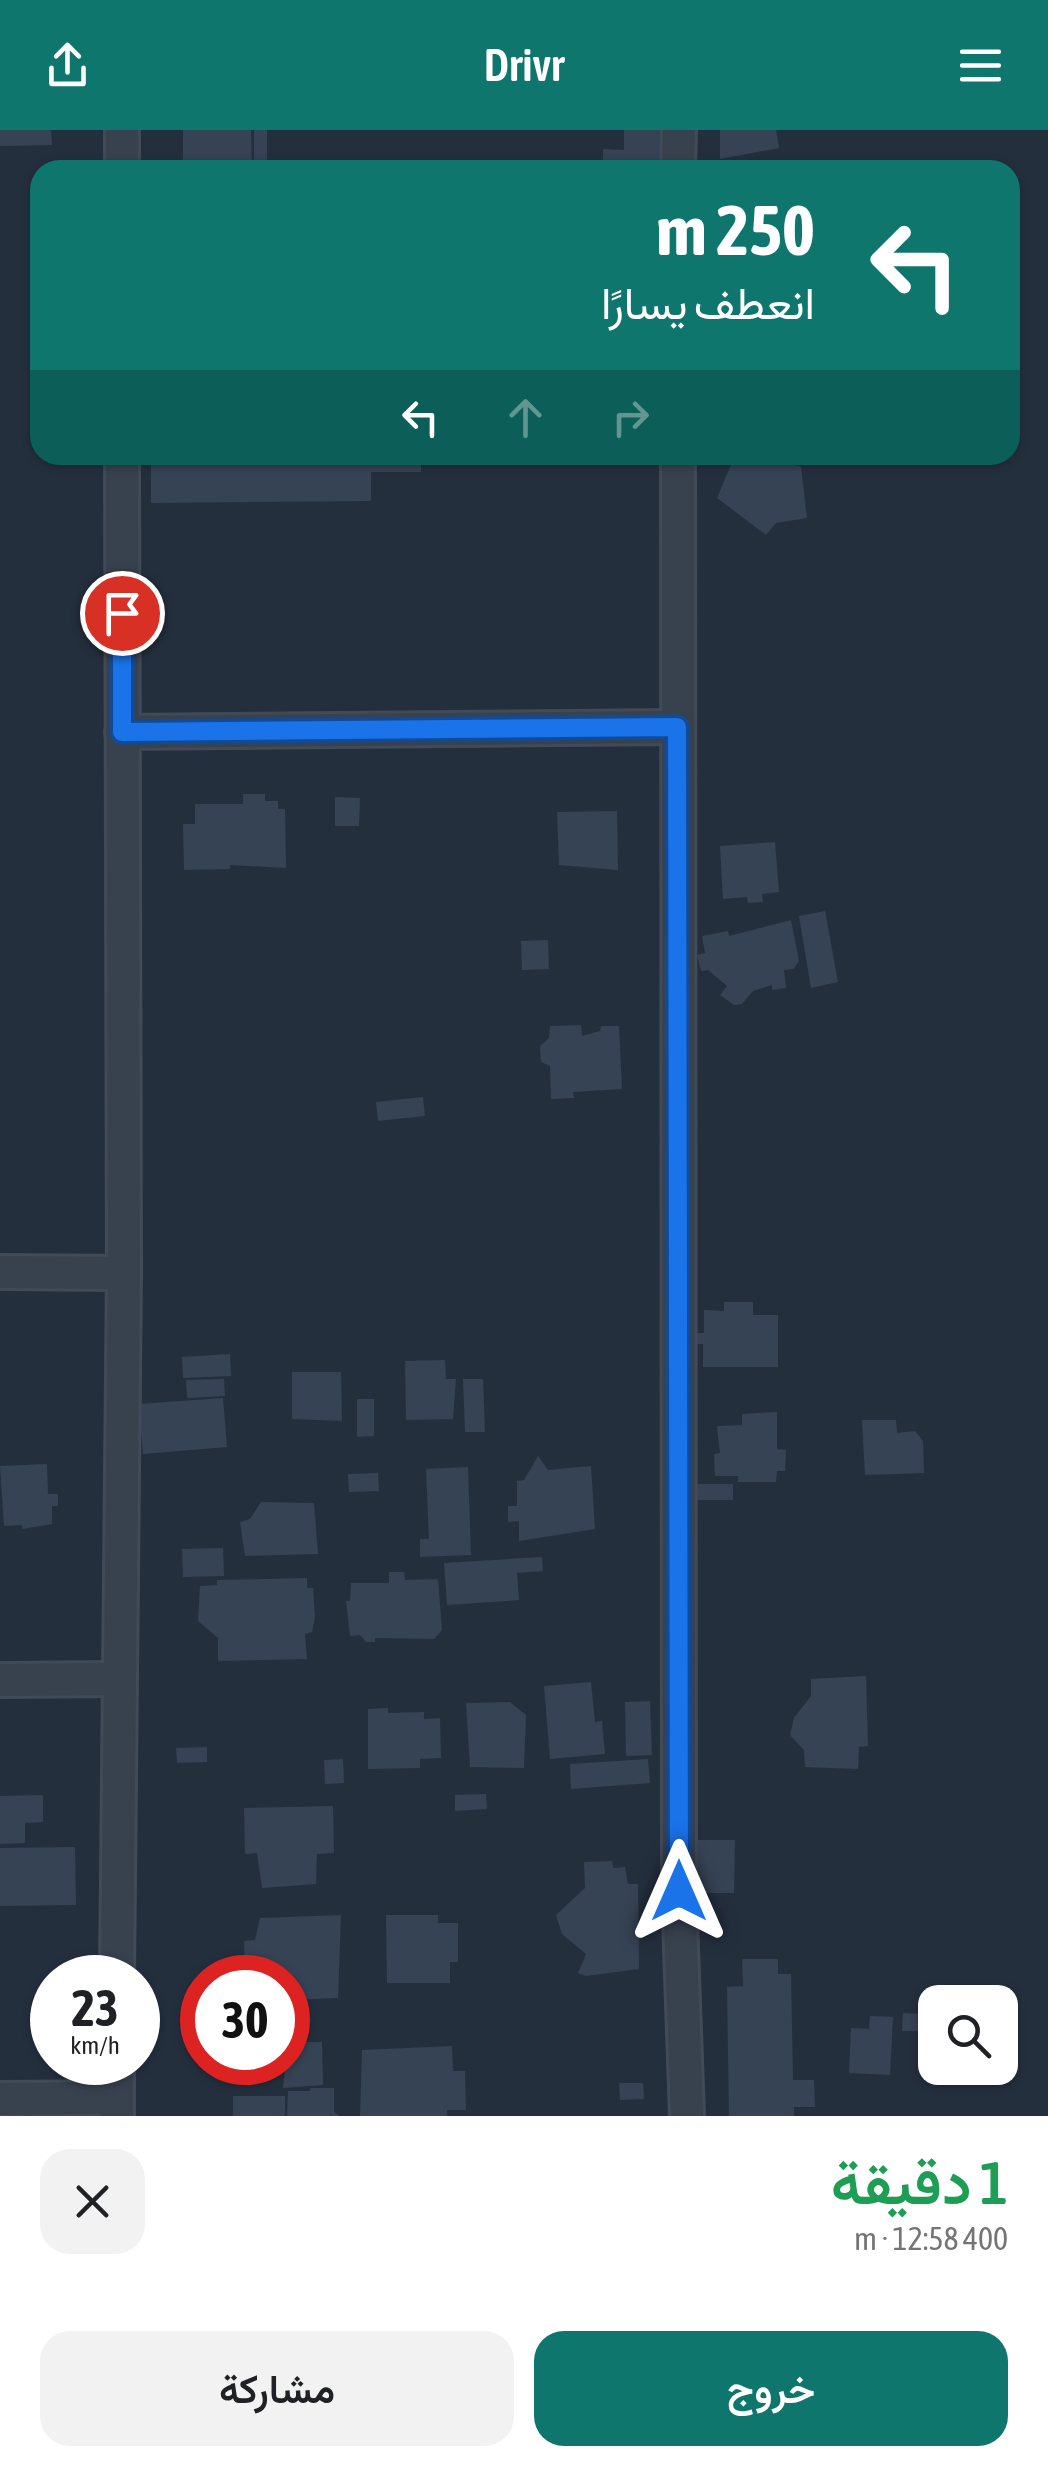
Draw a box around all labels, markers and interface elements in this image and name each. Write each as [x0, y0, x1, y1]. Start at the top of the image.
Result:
icon: share [40, 38, 95, 93]
icon: menu [953, 38, 1008, 93]
text: Drivr [484, 39, 564, 91]
text: 250 m [656, 190, 815, 270]
icon: left [850, 200, 980, 330]
text: انعطف يسارًا [601, 277, 815, 329]
icon: left [393, 390, 448, 445]
icon: ahead [498, 390, 553, 445]
icon: right [603, 390, 658, 445]
pin [80, 571, 165, 656]
icon: arrive [95, 586, 150, 641]
position arrow [627, 1839, 731, 1943]
speed limit sign: 30 [180, 1955, 310, 2085]
text: 23 [71, 1979, 118, 2037]
map controls [918, 1985, 1018, 2085]
button: search [918, 1985, 1018, 2085]
text: km/h [70, 2031, 120, 2059]
text: 1 دقيقة [831, 2148, 1008, 2217]
button: close [40, 2149, 145, 2254]
text: 400 m · 12:58 [854, 2220, 1008, 2257]
button: مشاركة [40, 2331, 514, 2446]
button: خروج [534, 2331, 1008, 2446]

